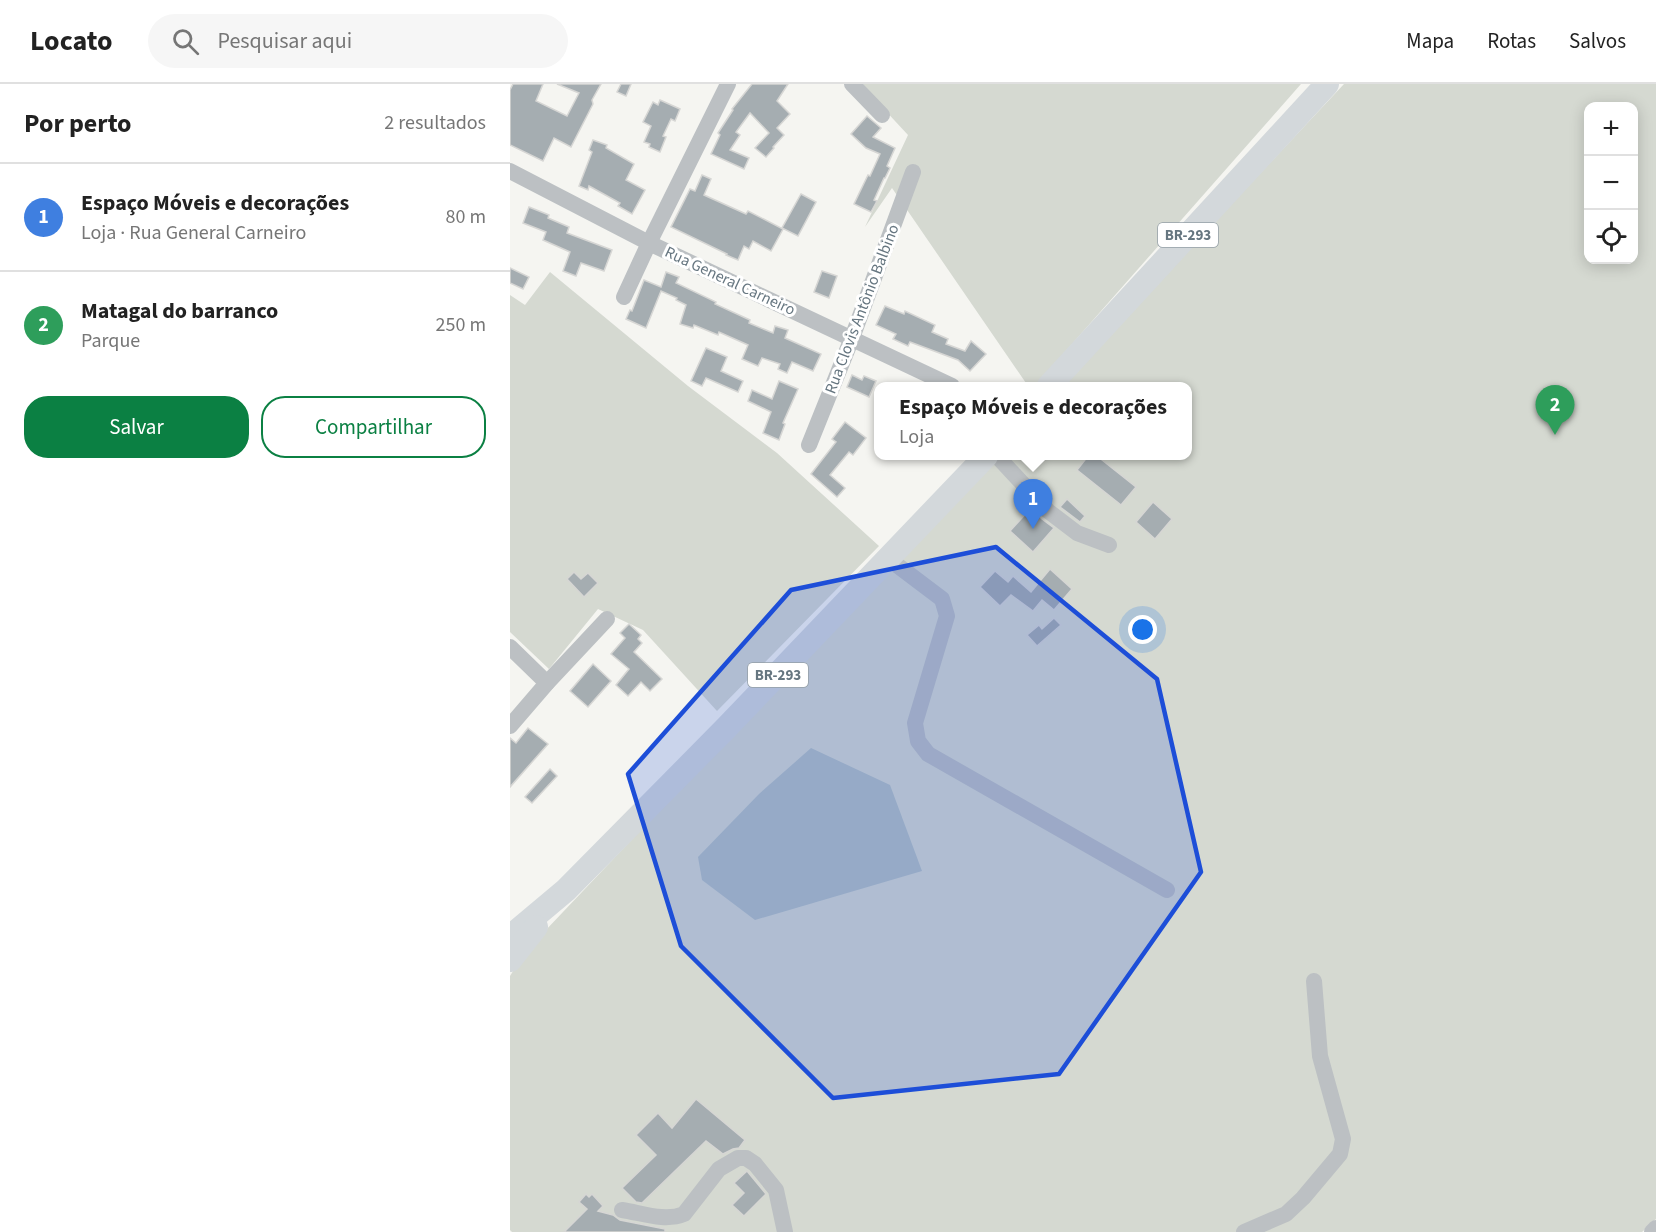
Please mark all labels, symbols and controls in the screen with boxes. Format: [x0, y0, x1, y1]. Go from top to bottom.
search box [148, 14, 568, 68]
text: Locato [30, 21, 112, 61]
icon: search [169, 25, 202, 58]
text: Pesquisar aqui [217, 25, 352, 57]
text: Mapa [1406, 26, 1454, 56]
text: Rotas [1487, 26, 1536, 56]
text: Salvos [1569, 26, 1626, 56]
map controls [1584, 102, 1638, 264]
button: + [1584, 102, 1638, 156]
text: Por perto [24, 105, 132, 142]
text: 2 resultados [384, 109, 486, 137]
button: − [1584, 156, 1638, 210]
text: Espaço Móveis e decorações [81, 187, 349, 219]
text: 1 [38, 203, 49, 231]
text: 80 m [446, 203, 486, 231]
button: locate [1584, 210, 1638, 264]
text: Loja · Rua General Carneiro [81, 219, 306, 247]
street label: Rua Clovis Antônio Balbino [820, 221, 904, 397]
road number: BR-293 [1158, 223, 1218, 247]
street label: Rua General Carneiro [661, 241, 799, 321]
text: Matagal do barranco [81, 295, 278, 327]
text: 2 [38, 311, 49, 339]
text: 250 m [436, 311, 486, 339]
text: Parque [81, 327, 140, 355]
popup [874, 382, 1192, 460]
pin: 2 [1536, 386, 1574, 435]
text: Espaço Móveis e decorações [899, 391, 1167, 423]
button: Salvar [24, 396, 249, 458]
button: Compartilhar [261, 396, 486, 458]
text: Loja [899, 423, 934, 451]
pin: 1 [1014, 480, 1052, 529]
your location [1128, 615, 1157, 644]
road number: BR-293 [748, 663, 808, 687]

